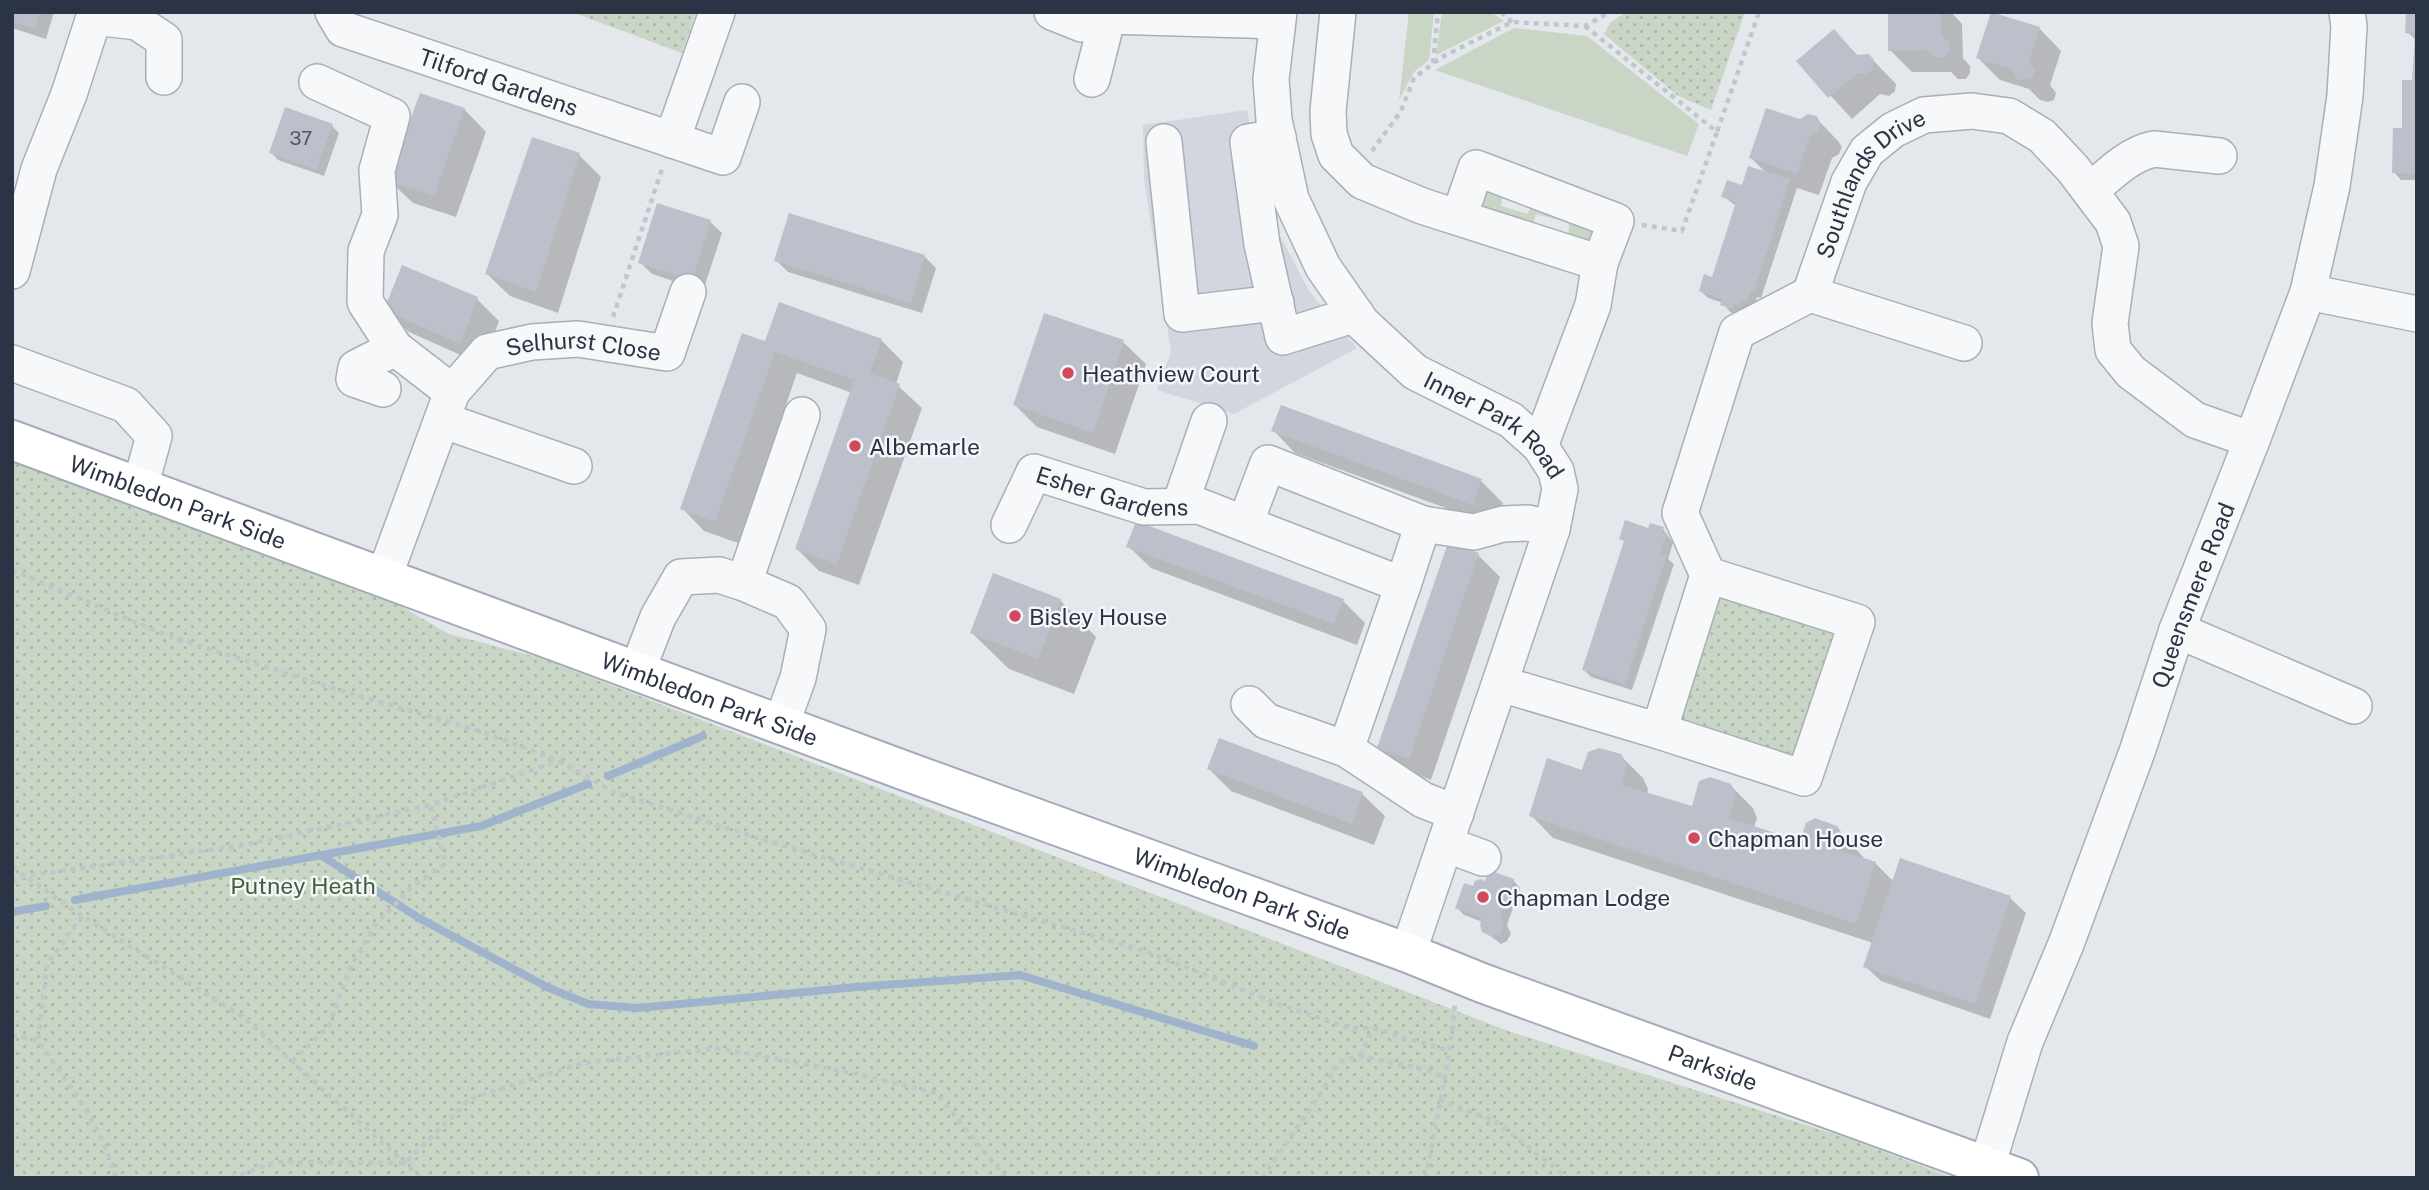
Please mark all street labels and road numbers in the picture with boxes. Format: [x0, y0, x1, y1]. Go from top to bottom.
street label: Tilford Gardens [416, 42, 582, 121]
street label: Southlands Drive [1810, 103, 1929, 262]
street label: Selhurst Close [503, 325, 663, 365]
street label: Inner Park Road [1420, 365, 1571, 483]
street label: Wimbledon Park Side [66, 449, 290, 554]
street label: Esher Gardens [1033, 460, 1188, 522]
street label: Queensmere Road [2145, 498, 2240, 691]
street label: Wimbledon Park Side [598, 646, 822, 751]
street label: Wimbledon Park Side [1130, 841, 1355, 945]
street label: Parkside [1665, 1038, 1761, 1095]

